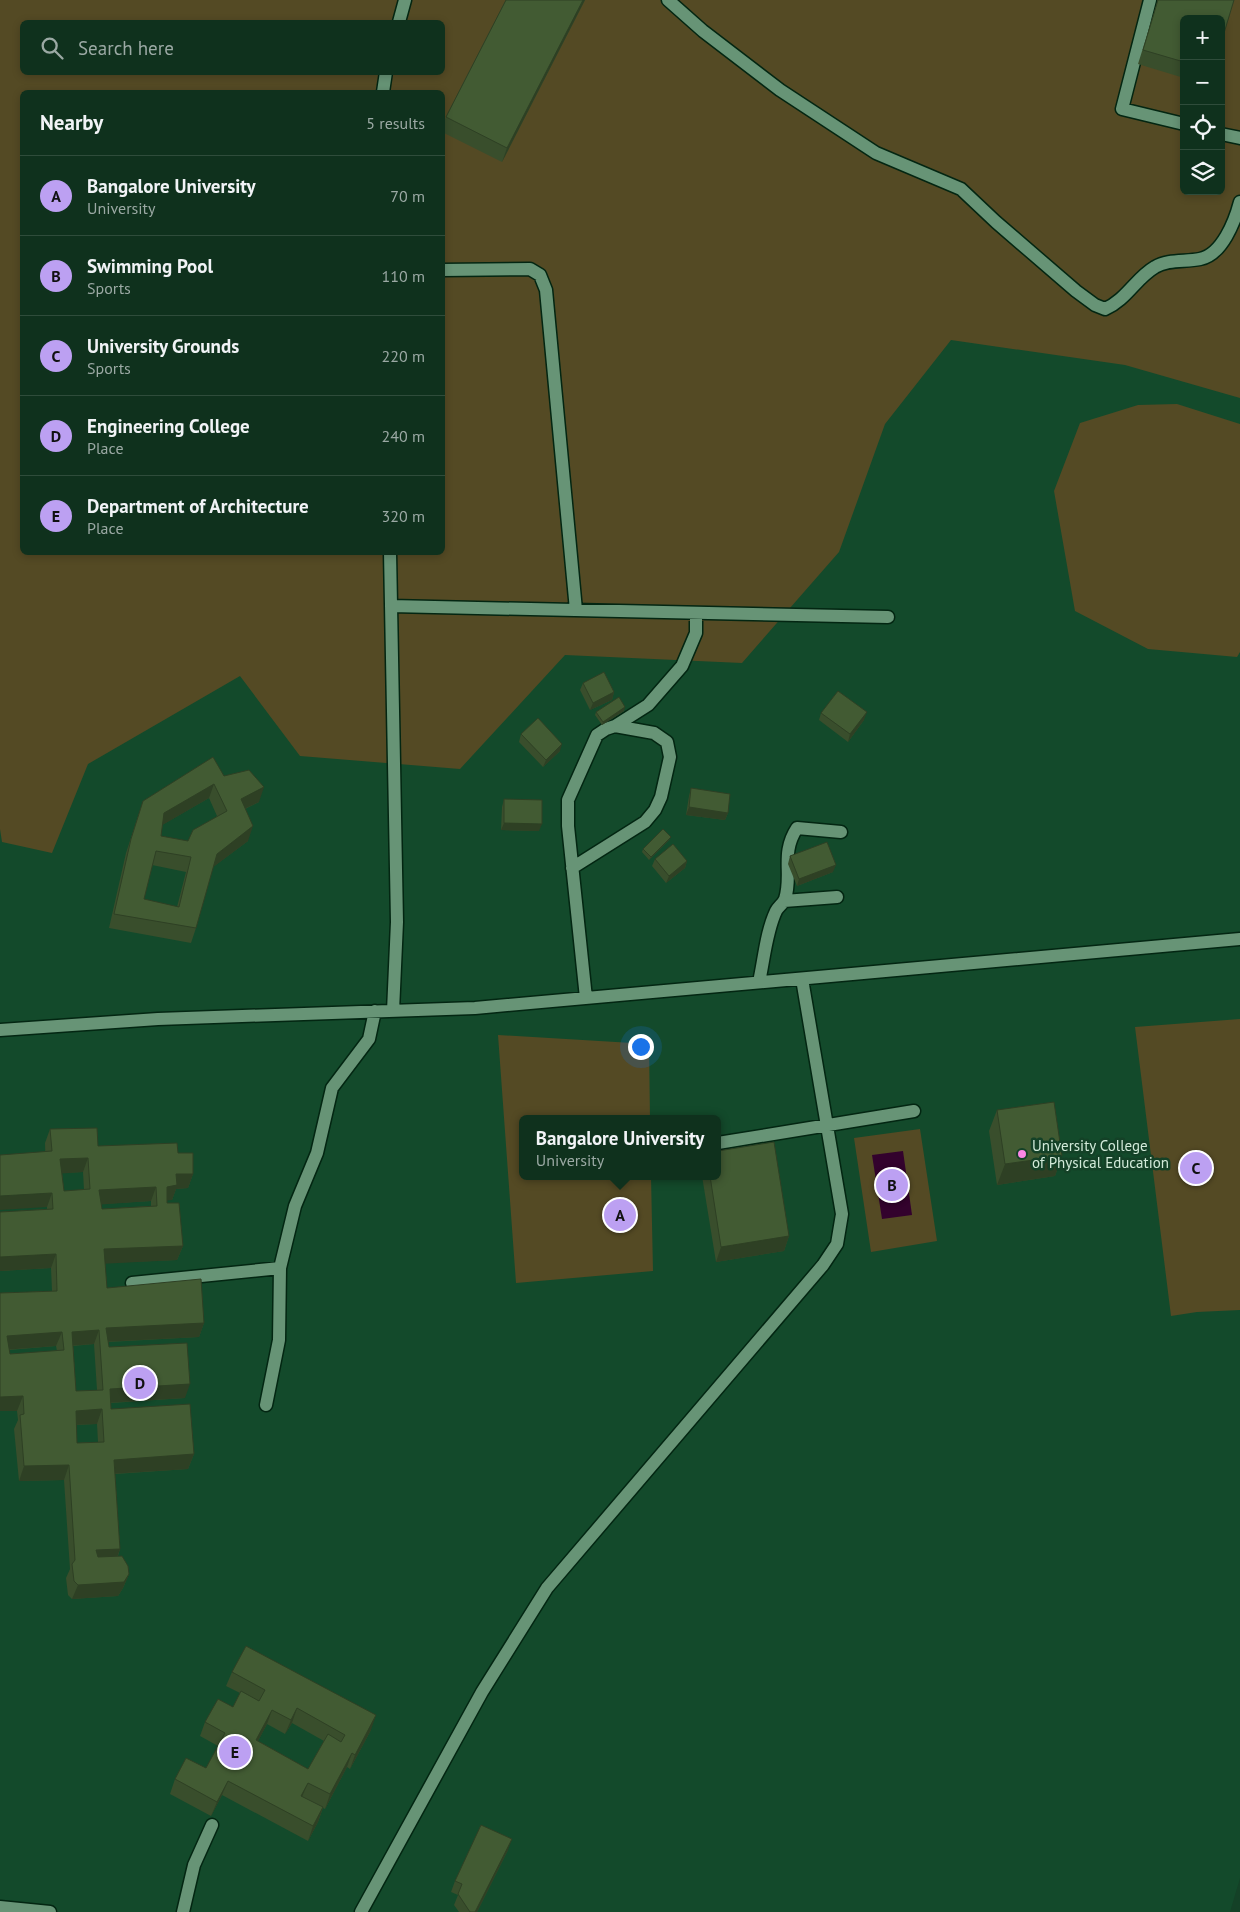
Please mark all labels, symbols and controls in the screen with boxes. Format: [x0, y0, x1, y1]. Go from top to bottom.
map controls [1180, 15, 1225, 195]
button: + [1180, 15, 1225, 60]
search box [20, 20, 445, 75]
icon: search [38, 34, 66, 62]
text: Search here [78, 36, 174, 60]
button: − [1180, 60, 1225, 105]
button: locate [1180, 105, 1225, 150]
text: Nearby [40, 109, 103, 136]
text: 5 results [366, 113, 425, 133]
button: layers [1180, 150, 1225, 195]
text: Bangalore University [87, 174, 256, 198]
text: A [51, 186, 61, 206]
text: 70 m [390, 186, 425, 206]
text: University [87, 198, 155, 218]
text: Swimming Pool [87, 254, 213, 278]
text: B [51, 266, 61, 286]
text: 110 m [382, 266, 425, 286]
text: Sports [87, 278, 131, 298]
text: University Grounds [87, 334, 239, 358]
text: C [52, 346, 60, 366]
text: 220 m [382, 346, 425, 366]
text: Sports [87, 358, 131, 378]
text: Engineering College [87, 414, 250, 438]
text: D [51, 426, 61, 446]
text: 240 m [382, 426, 425, 446]
text: Place [87, 438, 124, 458]
text: Department of Architecture [87, 494, 309, 518]
text: E [52, 506, 60, 526]
text: 320 m [382, 506, 425, 526]
text: Place [87, 518, 124, 538]
your location [628, 1034, 654, 1060]
popup [519, 1115, 721, 1180]
text: Bangalore University [536, 1126, 704, 1150]
place label: University College of Physical Education [1032, 1136, 1169, 1172]
marker: University College of Physical Education [1016, 1148, 1028, 1160]
pin: C [1180, 1149, 1212, 1187]
text: University [536, 1150, 604, 1170]
pin: B [876, 1166, 908, 1204]
pin: A [604, 1196, 636, 1234]
pin: D [124, 1364, 156, 1402]
pin: E [219, 1733, 251, 1771]

